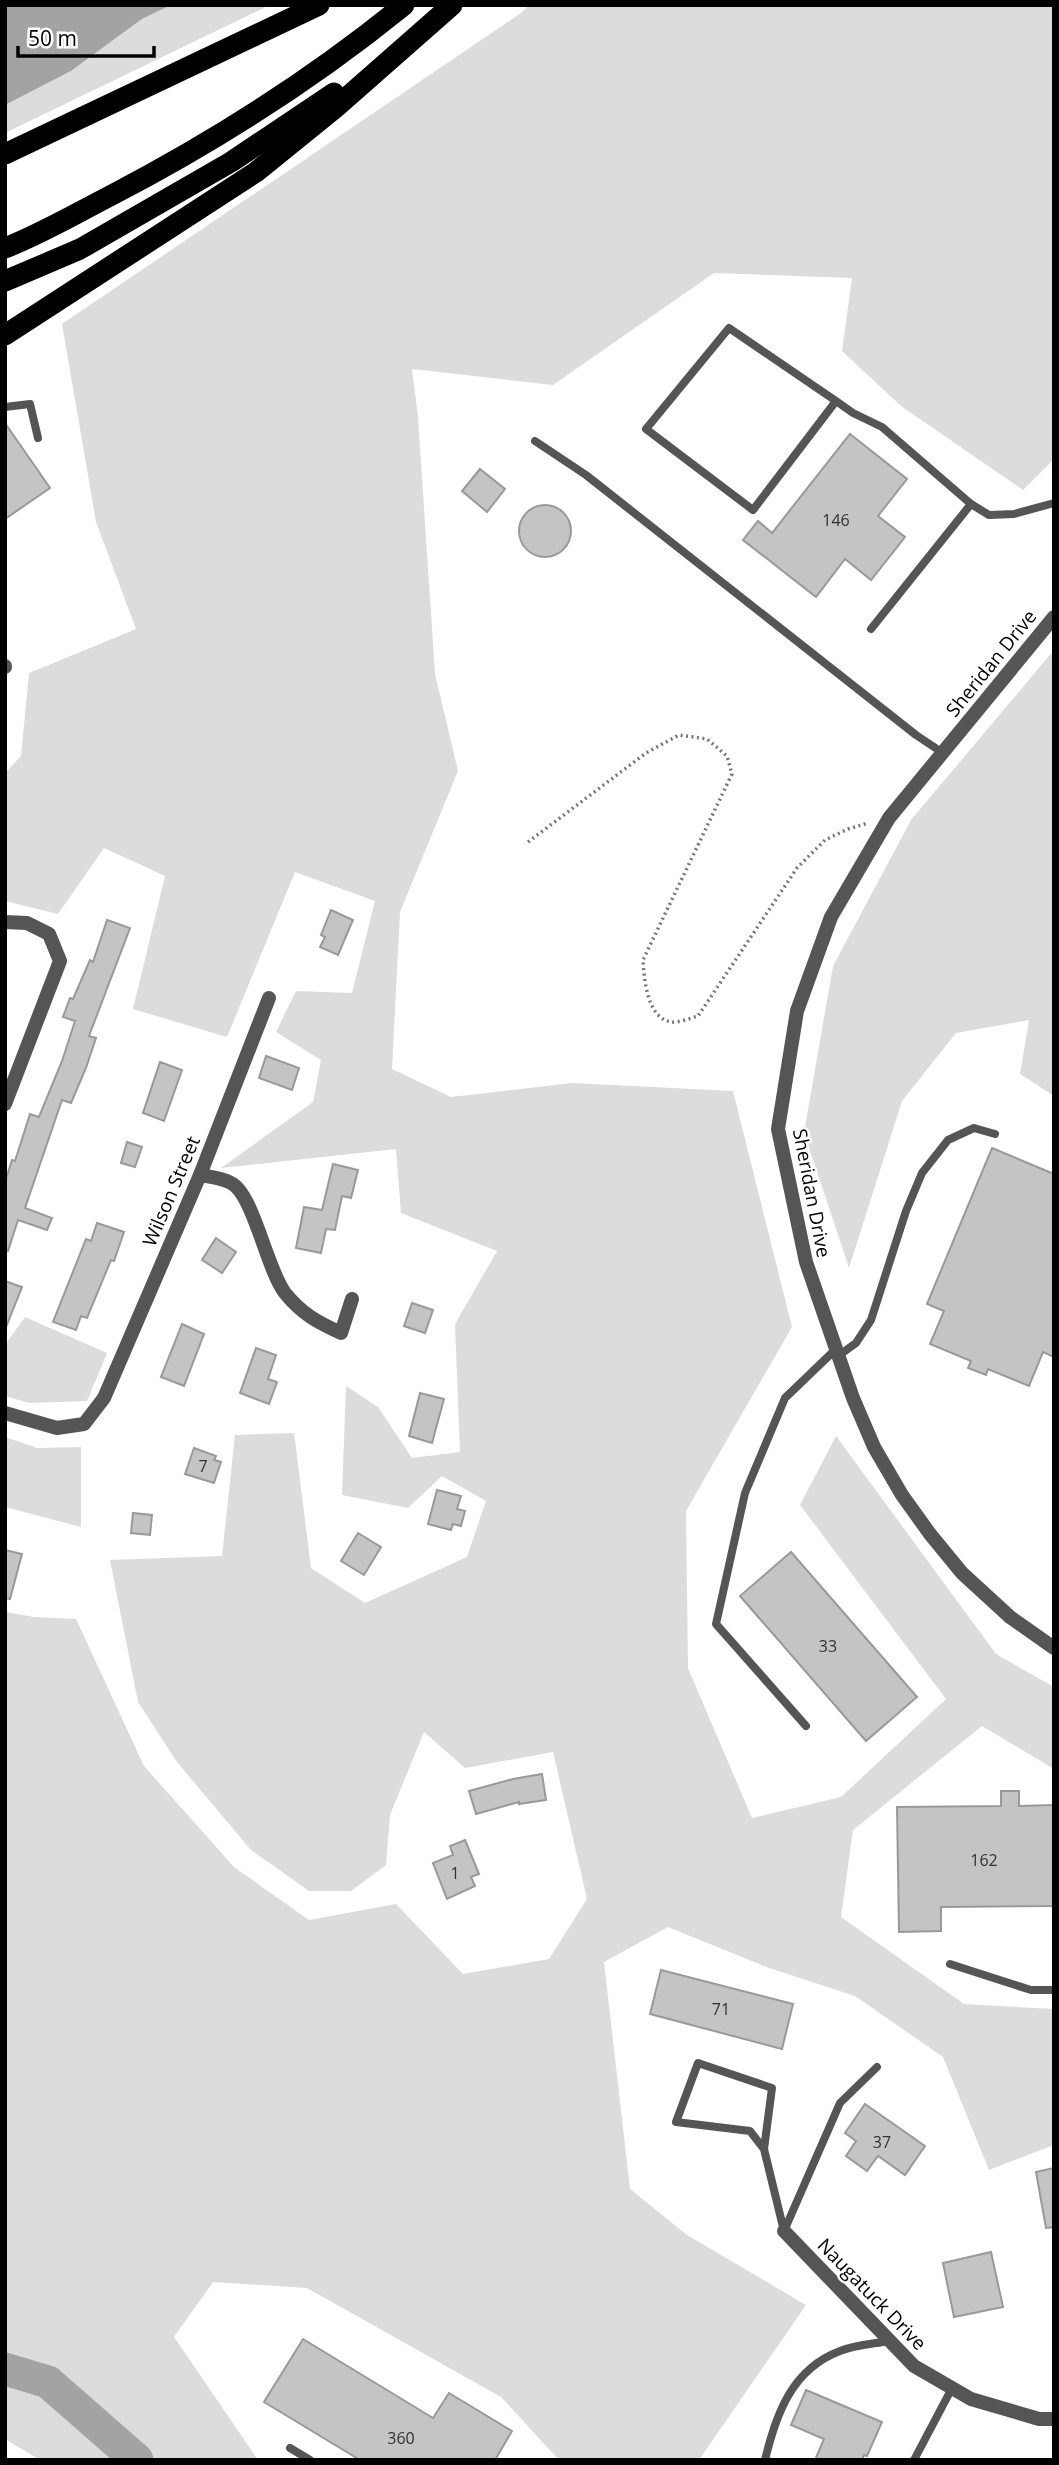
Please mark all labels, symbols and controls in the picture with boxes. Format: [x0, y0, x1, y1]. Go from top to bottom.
scale bar [18, 14, 154, 58]
text: 50 m [28, 24, 77, 52]
house number: 146 [822, 509, 850, 531]
street label: Sheridan Drive [940, 604, 1042, 722]
street label: Sheridan Drive [787, 1126, 837, 1260]
street label: Wilson Street [136, 1132, 206, 1250]
house number: 7 [198, 1455, 208, 1477]
house number: 33 [819, 1635, 837, 1657]
house number: 162 [970, 1849, 998, 1871]
house number: 1 [450, 1862, 460, 1884]
house number: 71 [712, 1998, 730, 2020]
house number: 37 [873, 2131, 891, 2153]
street label: Naugatuck Drive [812, 2232, 932, 2356]
house number: 360 [387, 2427, 415, 2449]

